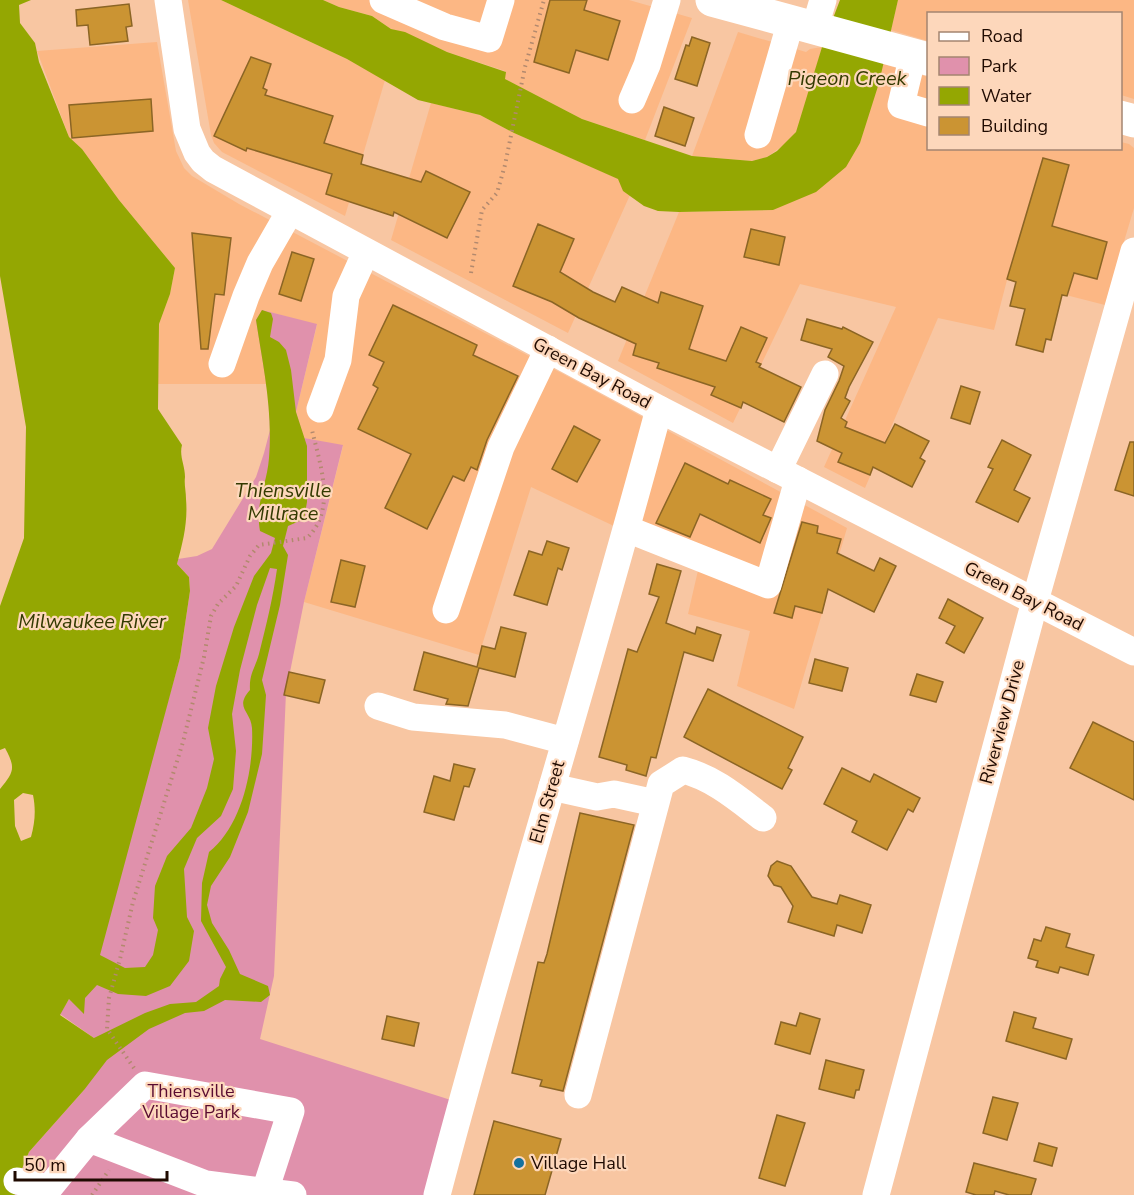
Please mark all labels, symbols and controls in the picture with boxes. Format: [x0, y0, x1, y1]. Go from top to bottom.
legend [927, 12, 1122, 150]
text: Road [981, 24, 1023, 48]
text: Park [981, 54, 1018, 78]
water label: Pigeon Creek [787, 65, 908, 92]
text: Water [981, 84, 1032, 108]
text: Building [981, 114, 1048, 138]
street label: Green Bay Road [529, 332, 655, 414]
water label: Thiensville Millrace [235, 477, 332, 527]
street label: Green Bay Road [960, 556, 1088, 636]
water label: Milwaukee River [18, 608, 167, 635]
street label: Riverview Drive [974, 657, 1030, 787]
street label: Elm Street [524, 757, 570, 846]
park label: Thiensville Village Park [141, 1079, 241, 1124]
scale bar [15, 1144, 166, 1182]
place label: Village Hall [530, 1151, 627, 1175]
text: 50 m [24, 1153, 66, 1177]
marker: Village Hall [512, 1156, 526, 1170]

